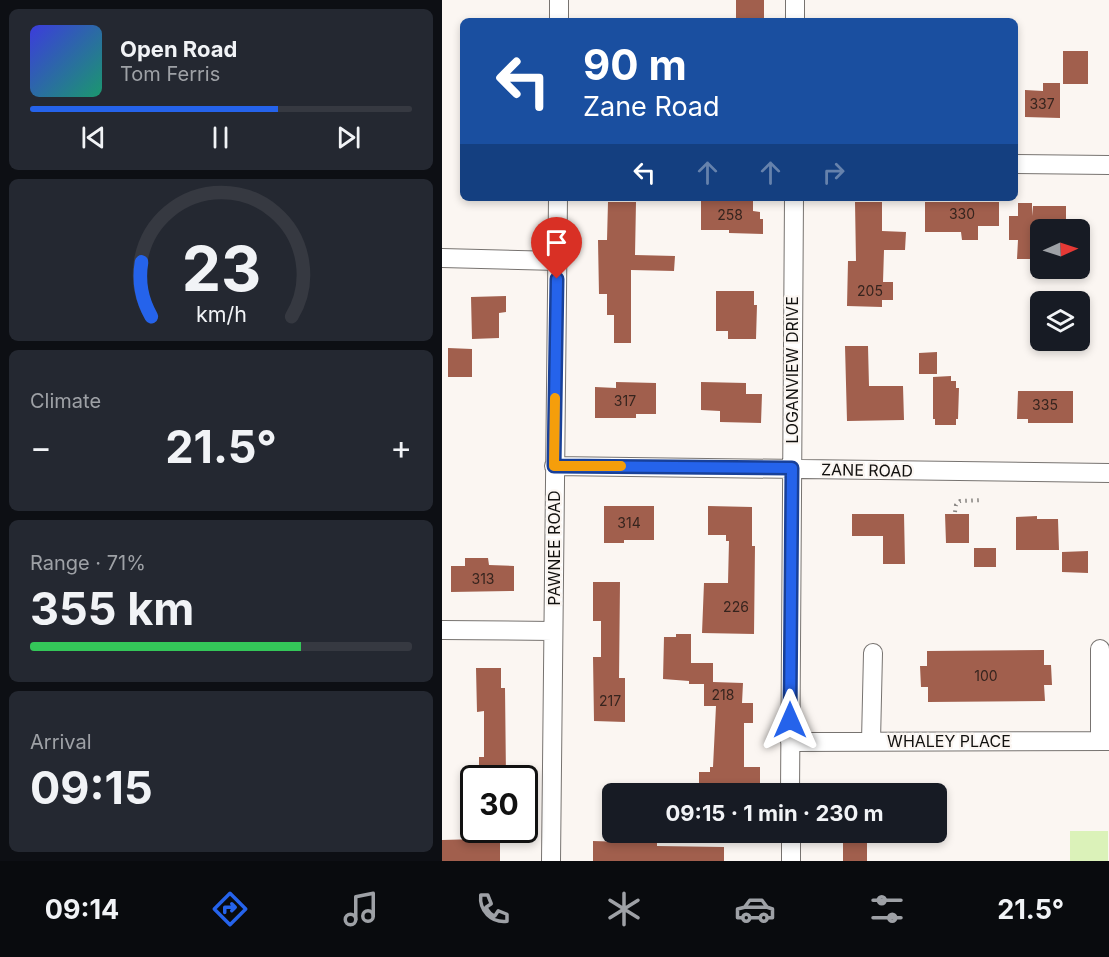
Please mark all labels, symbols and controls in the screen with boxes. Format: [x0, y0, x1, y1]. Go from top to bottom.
text: Open Road [120, 36, 237, 62]
text: 90 m [583, 39, 687, 90]
icon: left [484, 42, 562, 120]
text: Tom Ferris [120, 62, 220, 86]
text: Zane Road [583, 90, 720, 123]
house number: 337 [1029, 95, 1055, 112]
icon: previous [77, 121, 110, 154]
icon: pause [204, 121, 237, 154]
icon: next [332, 121, 365, 154]
icon: left [628, 156, 661, 189]
icon: ahead [691, 156, 724, 189]
icon: ahead [754, 156, 787, 189]
icon: right [817, 156, 850, 189]
house number: 330 [949, 205, 975, 222]
house number: 258 [717, 206, 743, 223]
pin [531, 217, 582, 279]
north arrow [1030, 219, 1090, 279]
map controls [1030, 219, 1090, 351]
icon: arrive [540, 226, 573, 259]
text: 23 [181, 231, 261, 306]
house number: 205 [857, 282, 883, 299]
button: layers [1030, 291, 1090, 351]
street label: LOGANVIEW DRIVE [782, 296, 802, 444]
text: km/h [196, 302, 246, 328]
text: Climate [30, 389, 101, 413]
house number: 317 [614, 392, 636, 409]
house number: 335 [1032, 396, 1058, 413]
text: 21.5° [165, 419, 277, 474]
text: − [30, 427, 52, 467]
text: + [390, 427, 412, 467]
street label: ZANE ROAD [821, 459, 913, 481]
street label: PAWNEE ROAD [544, 490, 564, 606]
house number: 314 [617, 514, 641, 531]
text: Range · 71% [30, 551, 146, 575]
house number: 313 [472, 570, 495, 587]
text: 355 km [30, 581, 194, 636]
house number: 226 [723, 598, 749, 615]
house number: 100 [974, 667, 998, 684]
house number: 218 [712, 686, 734, 703]
position arrow [758, 688, 822, 752]
house number: 217 [599, 692, 621, 709]
text: Arrival [30, 730, 92, 754]
street label: WHALEY PLACE [887, 731, 1011, 751]
text: 09:15 [30, 760, 153, 815]
speed limit sign: 30 [460, 765, 538, 843]
text: 09:15 · 1 min · 230 m [665, 800, 884, 826]
icon: directions [209, 888, 251, 930]
icon: music [340, 888, 382, 930]
icon: phone [472, 888, 514, 930]
icon: climate [603, 888, 645, 930]
icon: car [734, 888, 776, 930]
icon: filters [866, 888, 908, 930]
text: 09:14 [45, 893, 119, 926]
text: 21.5° [997, 893, 1064, 926]

